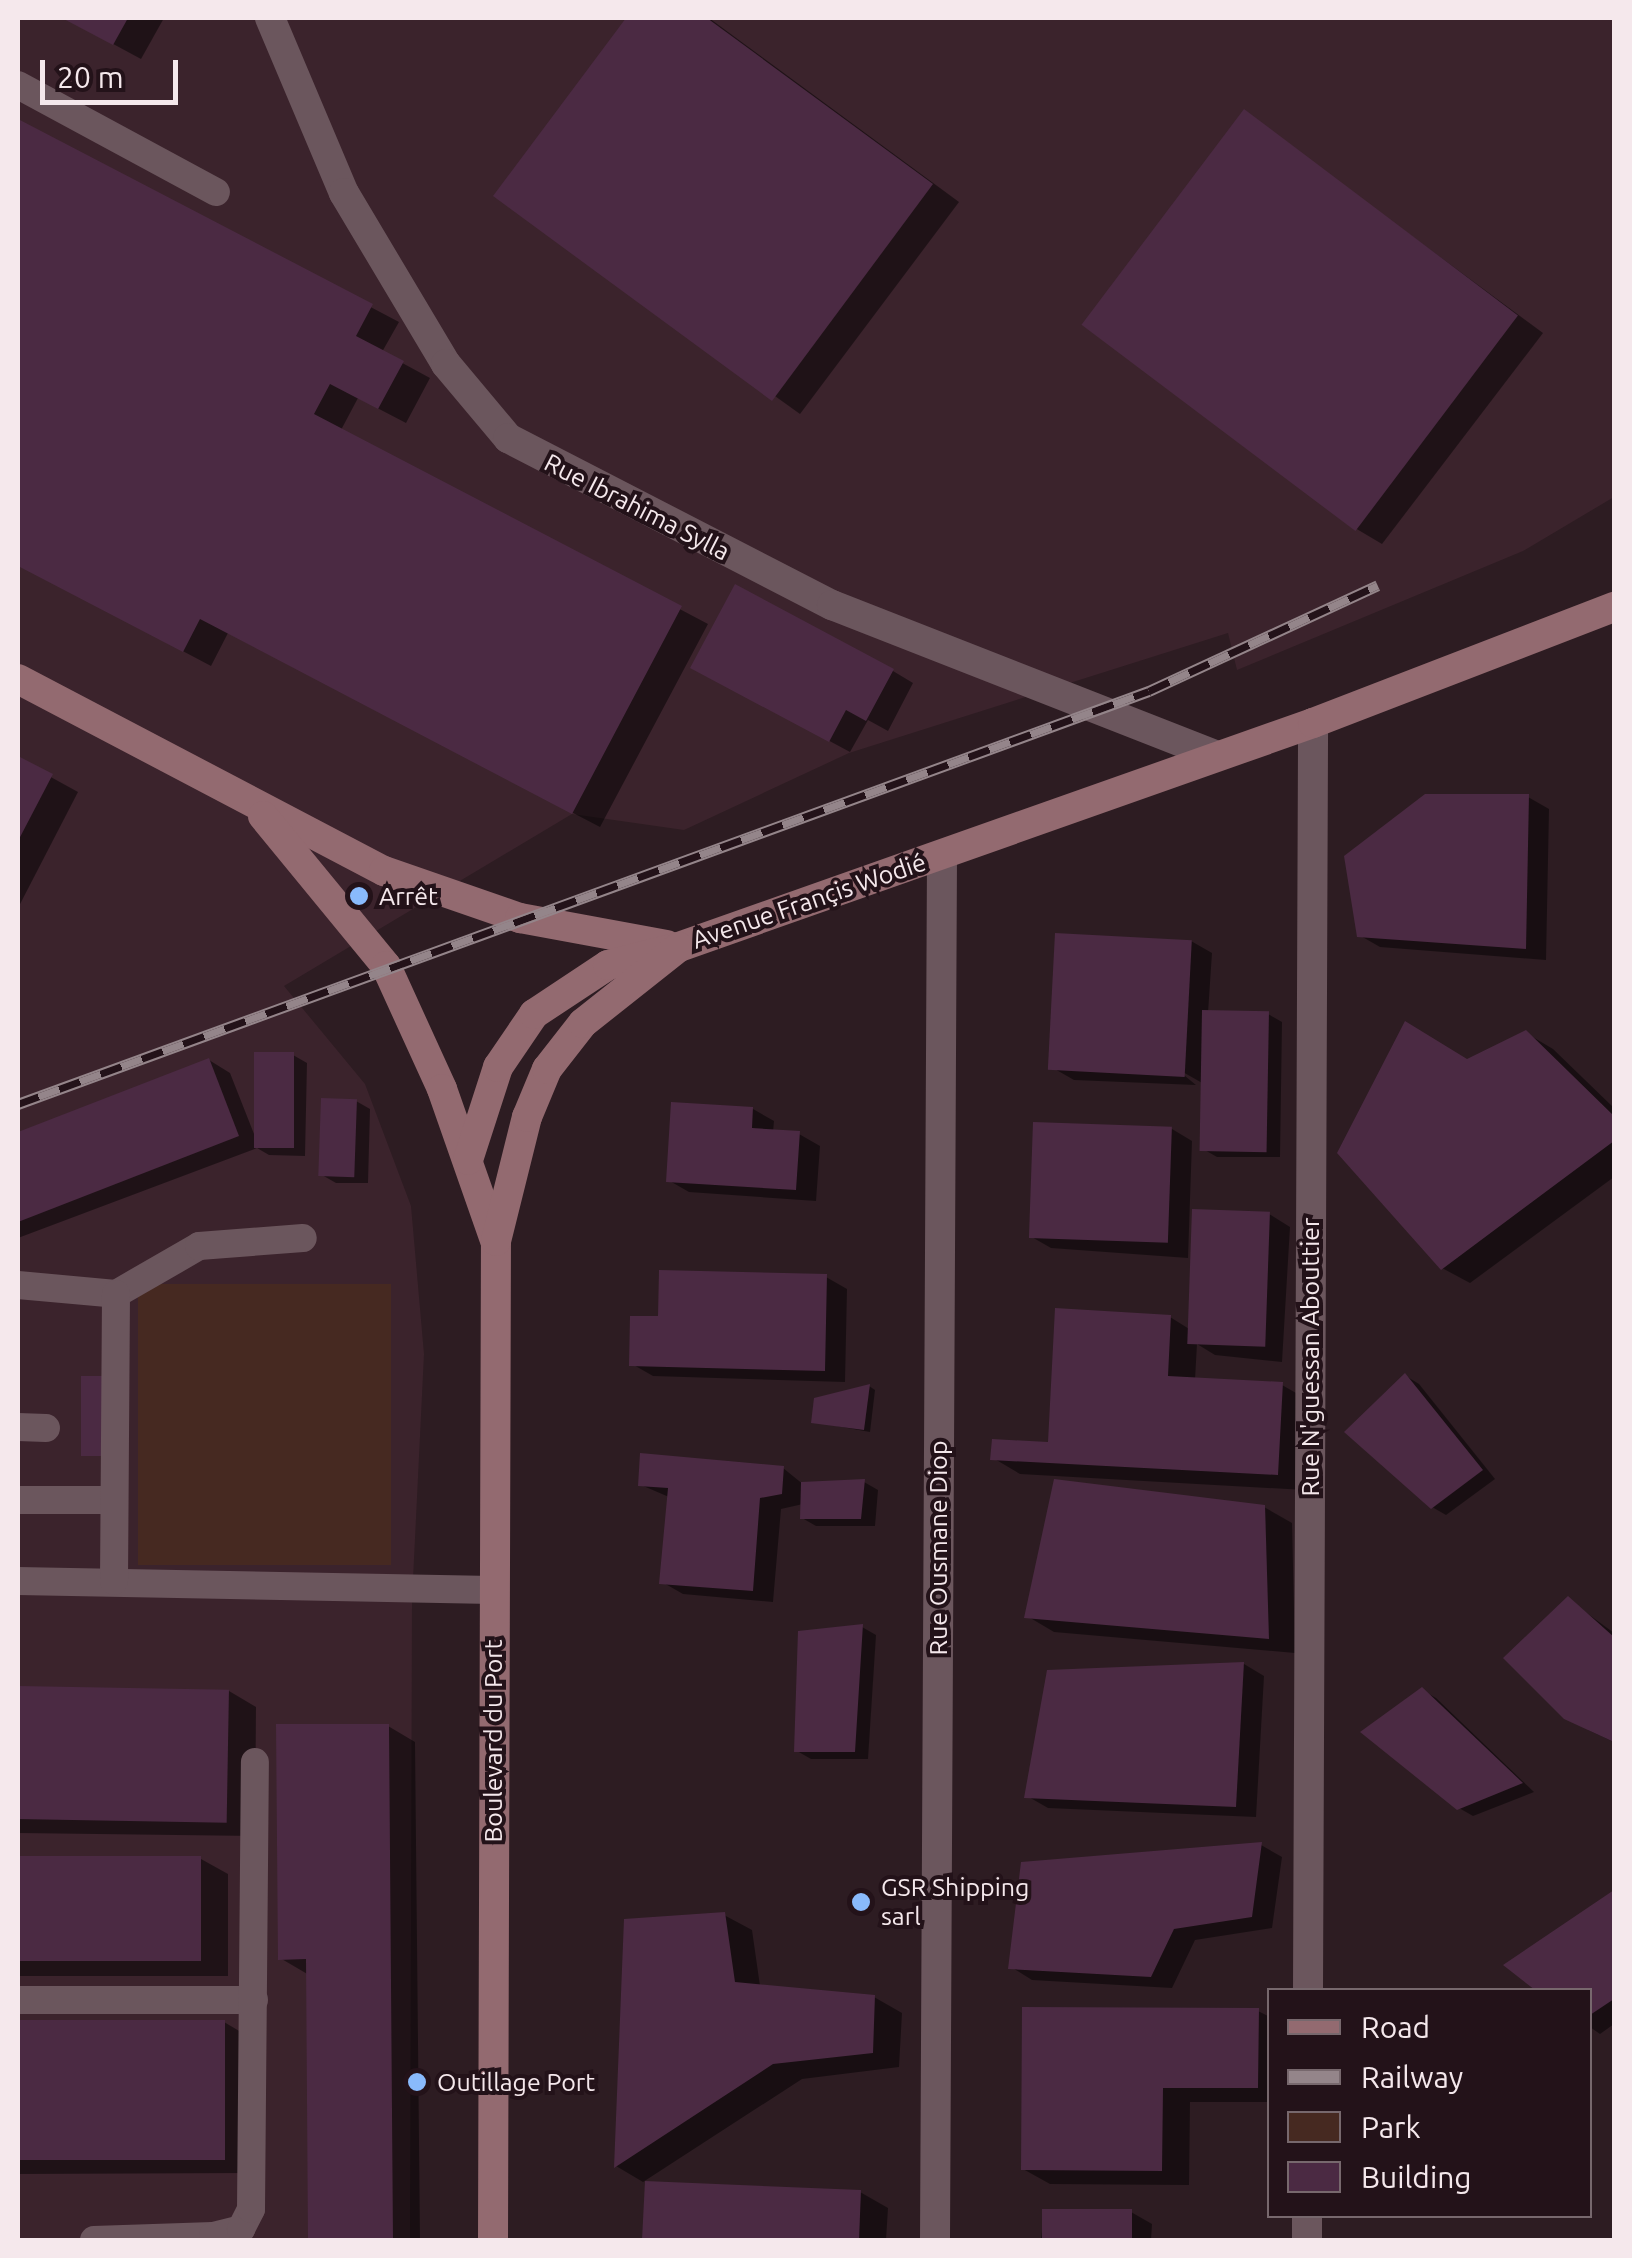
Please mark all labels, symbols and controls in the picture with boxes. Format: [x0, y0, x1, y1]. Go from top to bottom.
scale bar [45, 40, 182, 102]
text: 20 m [57, 60, 124, 94]
street label: Rue Ibrahima Sylla [539, 447, 735, 567]
street label: Avenue Françis Wodié [688, 847, 930, 955]
place label: Arrêt [379, 881, 438, 911]
marker: Arrêt [348, 885, 370, 907]
street label: Rue N'guessan Abouttier [1295, 1217, 1325, 1497]
street label: Rue Ousmane Diop [923, 1440, 953, 1656]
street label: Boulevard du Port [478, 1639, 508, 1843]
place label: GSR Shipping sarl [881, 1873, 1029, 1932]
marker: GSR Shipping sarl [850, 1891, 872, 1913]
legend [1267, 1988, 1592, 2218]
text: Road [1361, 2010, 1430, 2044]
text: Railway [1361, 2060, 1463, 2094]
place label: Outillage Port [437, 2067, 595, 2097]
marker: Outillage Port [406, 2071, 428, 2093]
text: Park [1361, 2110, 1421, 2144]
text: Building [1361, 2160, 1472, 2194]

